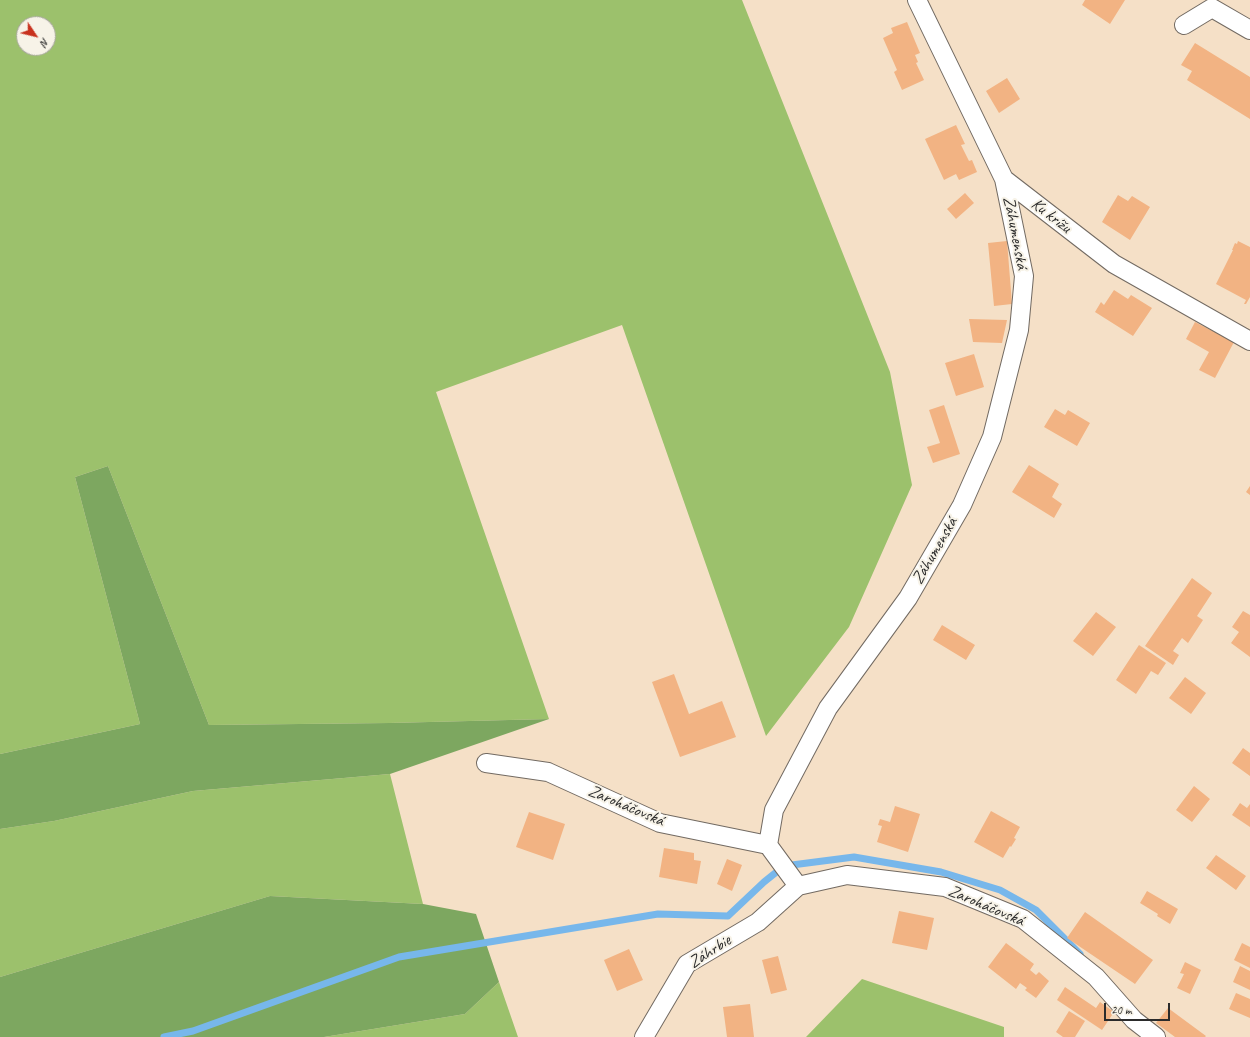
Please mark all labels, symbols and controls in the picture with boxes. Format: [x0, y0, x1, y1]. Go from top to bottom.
north arrow [16, 16, 56, 56]
text: N [37, 36, 53, 49]
street label: Ku krížu [1027, 194, 1075, 238]
street label: Záhumenská [998, 195, 1032, 271]
street label: Záhumenská [908, 514, 962, 588]
street label: Zaroháčovská [585, 781, 667, 831]
street label: Zaroháčovská [945, 881, 1027, 931]
street label: Záhrbie [685, 931, 735, 973]
scale bar [1106, 995, 1172, 1021]
text: 20 m [1111, 1002, 1131, 1018]

